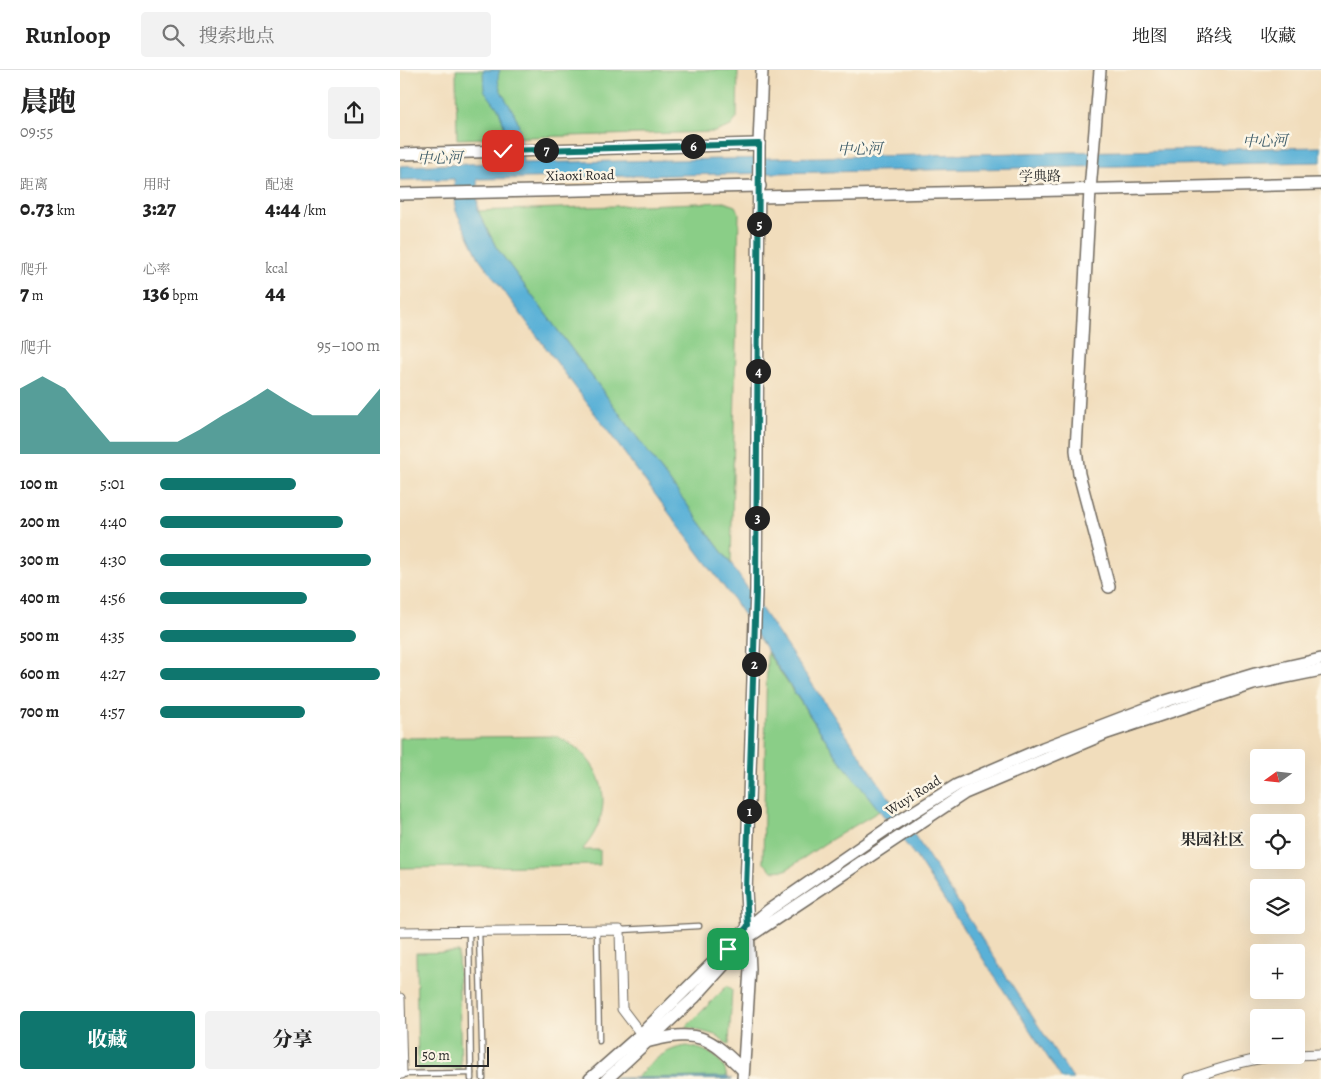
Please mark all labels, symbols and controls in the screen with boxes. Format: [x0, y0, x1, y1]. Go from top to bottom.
search box [141, 12, 491, 57]
text: Runloop [25, 19, 111, 51]
icon: search [159, 21, 187, 49]
text: 搜索地点 [199, 23, 275, 49]
text: 地图 [1132, 24, 1168, 48]
text: 路线 [1196, 24, 1232, 48]
text: 收藏 [1260, 24, 1296, 48]
text: 晨跑 [20, 83, 76, 121]
button: share [328, 87, 380, 139]
text: 09:55 [20, 121, 53, 143]
pin [482, 130, 524, 172]
water label: 中心河 [1242, 131, 1291, 151]
pin: 6 [680, 134, 706, 158]
icon: check [489, 137, 517, 165]
text: 6 [690, 137, 697, 156]
pin: 7 [534, 138, 558, 162]
water label: 中心河 [837, 139, 886, 159]
text: 7 [544, 141, 549, 160]
water label: 中心河 [417, 148, 466, 168]
street label: Xiaoxi Road [545, 165, 615, 186]
street label: 学典路 [1019, 167, 1061, 186]
text: 距离 [20, 175, 48, 194]
text: 用时 [143, 175, 171, 194]
text: 配速 [265, 175, 293, 194]
text: 0.73 [20, 194, 54, 222]
text: 3:27 [143, 194, 176, 222]
text: 4:44 [265, 194, 301, 222]
text: km [54, 201, 75, 220]
text: /km [301, 201, 327, 220]
pin: 5 [746, 212, 772, 236]
text: 5 [757, 215, 762, 234]
text: kcal [265, 259, 288, 278]
text: 爬升 [20, 260, 48, 279]
text: 心率 [143, 260, 171, 279]
text: 44 [265, 278, 285, 306]
text: 7 [20, 279, 29, 307]
text: 136 [143, 279, 169, 307]
text: m [29, 286, 43, 305]
text: bpm [169, 286, 198, 305]
text: 95–100 m [317, 335, 380, 357]
text: 爬升 [20, 337, 52, 359]
pin: 4 [746, 358, 770, 384]
text: 4 [755, 362, 762, 381]
text: 100 m [20, 473, 58, 495]
text: 5:01 [100, 473, 125, 495]
pin: 3 [744, 506, 770, 530]
text: 3 [754, 509, 761, 528]
text: 200 m [20, 511, 60, 533]
text: 4:40 [100, 511, 127, 533]
text: 300 m [20, 549, 59, 571]
text: 4:30 [100, 549, 126, 571]
text: 400 m [20, 587, 60, 609]
text: 4:56 [100, 587, 125, 609]
text: 500 m [20, 625, 59, 647]
text: 4:35 [100, 625, 125, 647]
pin: 2 [742, 652, 766, 676]
text: 2 [751, 655, 758, 674]
text: 600 m [20, 663, 60, 685]
text: 4:27 [100, 663, 125, 685]
text: 700 m [20, 701, 59, 723]
text: 4:57 [100, 701, 125, 723]
north arrow [1250, 749, 1305, 804]
map controls [1250, 749, 1305, 1064]
street label: Wuyi Road [881, 771, 945, 820]
pin: 1 [736, 798, 762, 824]
text: 1 [747, 802, 752, 821]
button: locate [1250, 814, 1305, 869]
district label: 果园社区 [1180, 829, 1244, 851]
button: layers [1250, 879, 1305, 934]
pin [707, 928, 749, 970]
icon: arrive [714, 935, 742, 963]
button: + [1250, 944, 1305, 999]
button: − [1250, 1009, 1305, 1064]
button: 收藏 [20, 1011, 195, 1069]
button: 分享 [205, 1011, 380, 1069]
scale bar [415, 1044, 489, 1067]
text: 50 m [422, 1046, 450, 1065]

